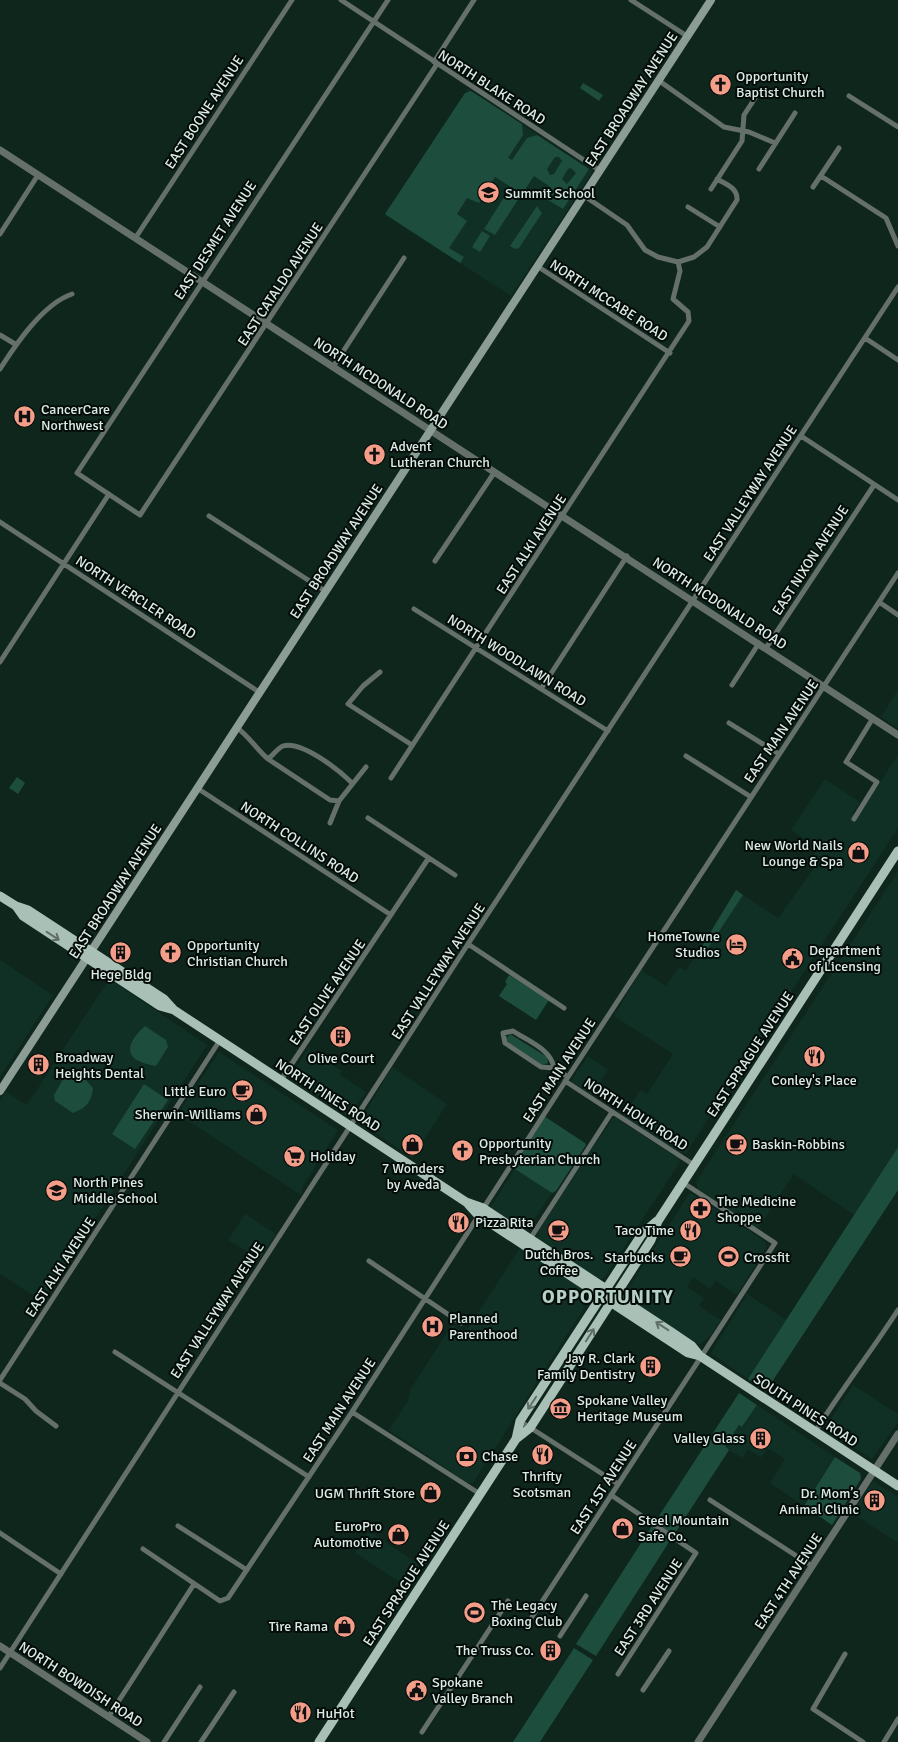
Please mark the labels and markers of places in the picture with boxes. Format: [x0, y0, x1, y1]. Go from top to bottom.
place label: Opportunity Baptist Church [736, 68, 825, 101]
church icon: Opportunity Baptist Church [708, 72, 732, 96]
school or university icon: Summit School [477, 181, 501, 205]
place label: Summit School [505, 185, 595, 202]
place label: CancerCare Northwest [41, 401, 110, 434]
hospital icon: CancerCare Northwest [13, 405, 37, 429]
place label: Advent Lutheran Church [390, 438, 490, 471]
church icon: Advent Lutheran Church [362, 442, 386, 466]
place label: New World Nails Lounge & Spa [744, 837, 843, 870]
shop icon: New World Nails Lounge & Spa [847, 841, 871, 865]
place label: HomeTowne Studios [647, 928, 720, 961]
hotel icon: HomeTowne Studios [724, 932, 748, 956]
place label: Opportunity Christian Church [187, 937, 288, 970]
building icon: Hege Bldg [109, 940, 133, 964]
church icon: Opportunity Christian Church [159, 941, 183, 965]
place label: Department of Licensing [809, 942, 881, 975]
public building icon: Department of Licensing [781, 946, 805, 970]
place label: Hege Bldg [90, 966, 152, 983]
building icon: Olive Court [329, 1024, 353, 1048]
restaurant icon: Conley's Place [802, 1045, 826, 1069]
place label: Broadway Heights Dental [55, 1049, 144, 1082]
place label: Olive Court [308, 1050, 375, 1067]
building icon: Broadway Heights Dental [27, 1053, 51, 1077]
place label: Conley's Place [771, 1072, 857, 1089]
cafe icon: Little Euro [230, 1079, 254, 1103]
place label: Little Euro [164, 1083, 226, 1100]
shop icon: Sherwin-Williams [245, 1102, 269, 1126]
place label: Sherwin-Williams [135, 1106, 241, 1123]
cafe icon: Baskin-Robbins [724, 1132, 748, 1156]
shop icon: 7 Wonders by Aveda [401, 1133, 425, 1157]
place label: Opportunity Presbyterian Church [479, 1135, 600, 1168]
place label: Baskin-Robbins [752, 1136, 845, 1153]
church icon: Opportunity Presbyterian Church [451, 1139, 475, 1163]
supermarket icon: Holiday [282, 1144, 306, 1168]
place label: Holiday [310, 1148, 356, 1165]
place label: 7 Wonders by Aveda [382, 1160, 444, 1193]
place label: North Pines Middle School [73, 1174, 158, 1207]
school or university icon: North Pines Middle School [45, 1178, 69, 1202]
place label: The Medicine Shoppe [717, 1193, 796, 1226]
pharmacy icon: The Medicine Shoppe [689, 1197, 713, 1221]
restaurant icon: Pizza Rita [447, 1210, 471, 1234]
place label: Pizza Rita [475, 1214, 534, 1231]
restaurant icon: Taco Time [678, 1218, 702, 1242]
cafe icon: Dutch Bros. Coffee [547, 1219, 571, 1243]
place label: Taco Time [615, 1222, 674, 1239]
cafe icon: Starbucks [668, 1245, 692, 1269]
sports icon: Crossfit [716, 1245, 740, 1269]
place label: Dutch Bros. Coffee [524, 1246, 594, 1279]
place label: Starbucks [604, 1249, 664, 1266]
place label: Crossfit [744, 1249, 790, 1266]
place label: Planned Parenthood [449, 1310, 518, 1343]
hospital icon: Planned Parenthood [421, 1314, 445, 1338]
place label: Jay R. Clark Family Dentistry [537, 1350, 635, 1383]
building icon: Jay R. Clark Family Dentistry [639, 1354, 663, 1378]
place label: Spokane Valley Heritage Museum [577, 1392, 683, 1425]
museum icon: Spokane Valley Heritage Museum [549, 1396, 573, 1420]
building icon: Valley Glass [749, 1426, 773, 1450]
place label: Valley Glass [674, 1430, 745, 1447]
restaurant icon: Thrifty Scotsman [530, 1442, 554, 1466]
bank icon: Chase [454, 1444, 478, 1468]
place label: Chase [482, 1448, 518, 1465]
place label: Thrifty Scotsman [513, 1468, 571, 1501]
shop icon: UGM Thrift Store [419, 1481, 443, 1505]
place label: UGM Thrift Store [315, 1485, 415, 1502]
place label: Dr. Mom’s Animal Clinic [779, 1485, 859, 1518]
building icon: Dr. Mom’s Animal Clinic [863, 1489, 887, 1513]
place label: Steel Mountain Safe Co. [638, 1512, 729, 1545]
shop icon: Steel Mountain Safe Co. [610, 1516, 634, 1540]
place label: EuroPro Automotive [314, 1518, 382, 1551]
shop icon: EuroPro Automotive [386, 1522, 410, 1546]
place label: The Legacy Boxing Club [491, 1597, 562, 1630]
sports icon: The Legacy Boxing Club [463, 1601, 487, 1625]
shop icon: Tire Rama [332, 1614, 356, 1638]
place label: Tire Rama [269, 1618, 328, 1635]
building icon: The Truss Co. [538, 1638, 562, 1662]
place label: The Truss Co. [456, 1642, 534, 1659]
place label: Spokane Valley Branch [432, 1674, 513, 1707]
public building icon: Spokane Valley Branch [404, 1678, 428, 1702]
restaurant icon: HuHot [288, 1701, 312, 1725]
place label: HuHot [316, 1705, 355, 1722]

